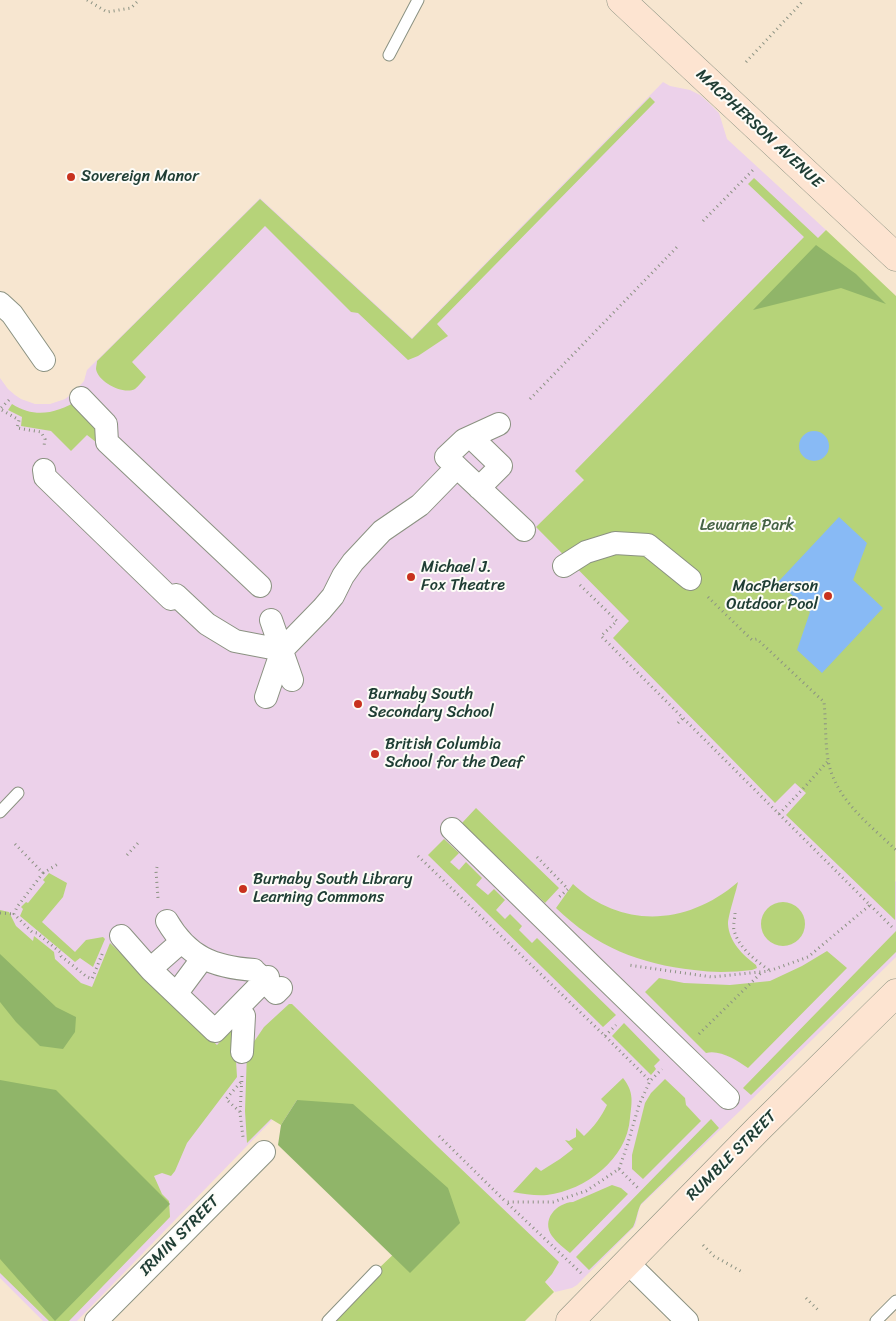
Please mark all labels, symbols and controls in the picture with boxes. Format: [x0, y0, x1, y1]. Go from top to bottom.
street label: MACPHERSON AVENUE [692, 65, 826, 193]
place label: Sovereign Manor [81, 167, 199, 187]
marker: Sovereign Manor [65, 171, 77, 183]
park label: Lewarne Park [700, 516, 794, 536]
place label: Michael J. Fox Theatre [421, 558, 505, 596]
marker: Michael J. Fox Theatre [405, 571, 417, 583]
place label: MacPherson Outdoor Pool [726, 577, 818, 615]
marker: MacPherson Outdoor Pool [822, 590, 834, 602]
place label: Burnaby South Secondary School [368, 685, 494, 723]
marker: Burnaby South Secondary School [352, 698, 364, 710]
place label: British Columbia School for the Deaf [385, 735, 523, 773]
marker: British Columbia School for the Deaf [369, 748, 381, 760]
place label: Burnaby South Library Learning Commons [253, 870, 412, 908]
marker: Burnaby South Library Learning Commons [237, 883, 249, 895]
street label: RUMBLE STREET [683, 1107, 781, 1205]
street label: IRMIN STREET [136, 1192, 224, 1280]

